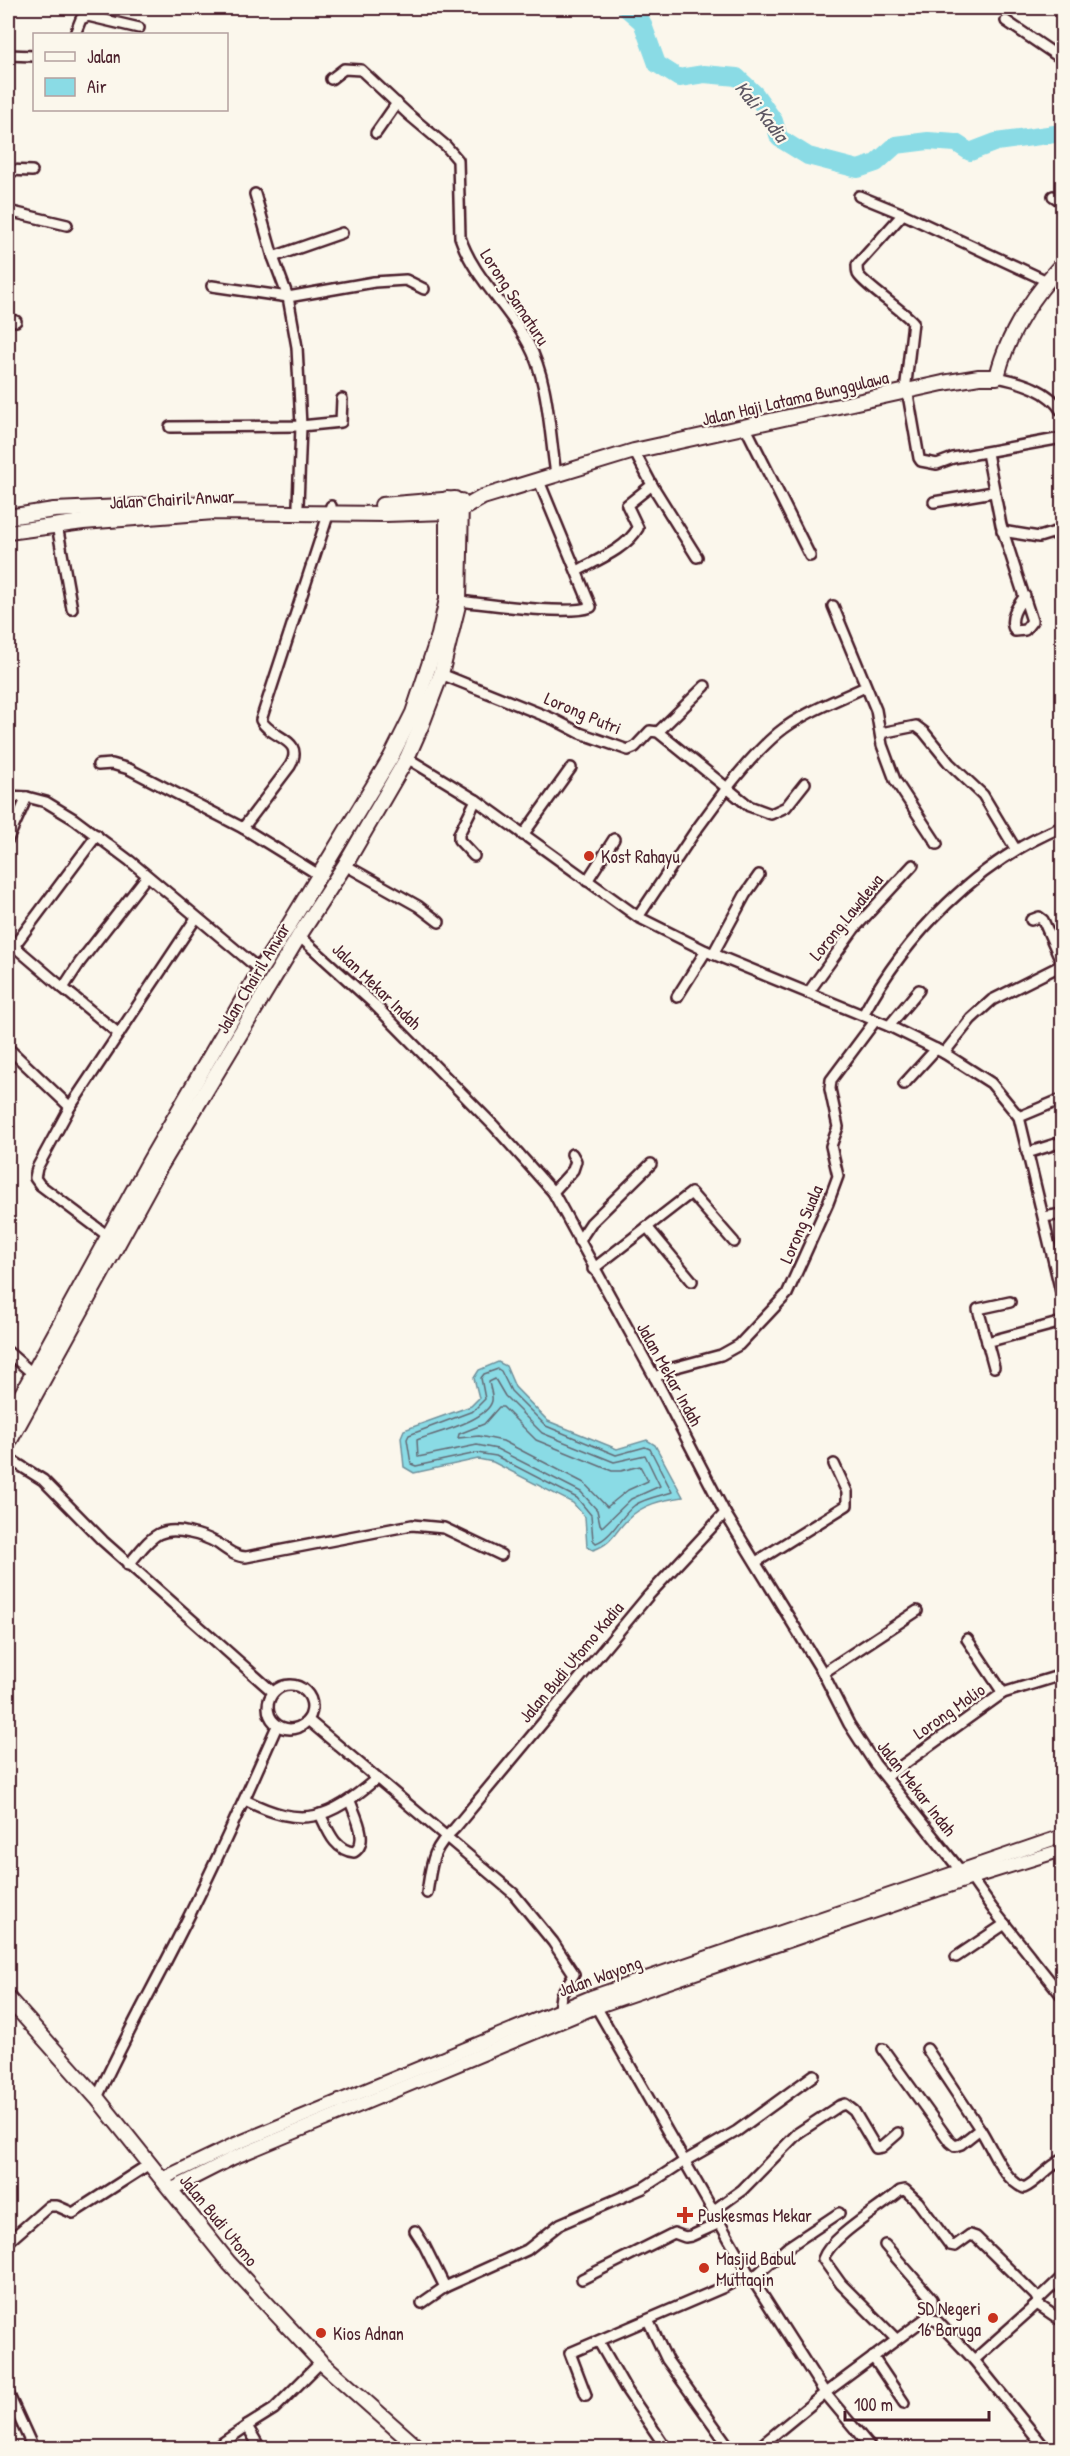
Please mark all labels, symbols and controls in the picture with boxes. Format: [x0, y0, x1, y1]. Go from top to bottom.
legend [33, 33, 228, 111]
text: Jalan [87, 44, 121, 69]
text: Air [87, 74, 107, 99]
water label: Kali Kadia [729, 75, 796, 149]
street label: Lorong Samaturu [474, 244, 556, 350]
street label: Jalan Haji Latama Bunggulawa [699, 364, 891, 432]
street label: Jalan Chairil Anwar [109, 483, 235, 515]
street label: Lorong Putri [541, 686, 625, 740]
place label: Kost Rahayu [601, 844, 680, 869]
marker: Kost Rahayu [582, 849, 596, 863]
street label: Lorong Lawalewa [803, 868, 889, 966]
street label: Jalan Chairil Anwar [210, 918, 296, 1038]
street label: Jalan Mekar Indah [327, 937, 427, 1035]
street label: Lorong Suala [773, 1181, 829, 1267]
street label: Jalan Mekar Indah [631, 1318, 709, 1431]
street label: Jalan Budi Utomo Kadia [513, 1596, 629, 1728]
street label: Lorong Molio [908, 1677, 990, 1745]
street label: Jalan Mekar Indah [872, 1735, 963, 1841]
street label: Jalan Wayong [555, 1949, 645, 2003]
street label: Jalan Budi Utomo [174, 2169, 264, 2271]
place label: Puskesmas Mekar [698, 2203, 812, 2228]
marker: Puskesmas Mekar [676, 2206, 694, 2224]
place label: Masjid Babul Muttaqin [716, 2246, 796, 2292]
marker: Masjid Babul Muttaqin [697, 2261, 711, 2275]
place label: SD Negeri 16 Baruga [917, 2296, 981, 2342]
marker: SD Negeri 16 Baruga [986, 2311, 1000, 2325]
place label: Kios Adnan [333, 2321, 404, 2346]
marker: Kios Adnan [314, 2326, 328, 2340]
scale bar [845, 2384, 989, 2422]
text: 100 m [854, 2392, 893, 2417]

